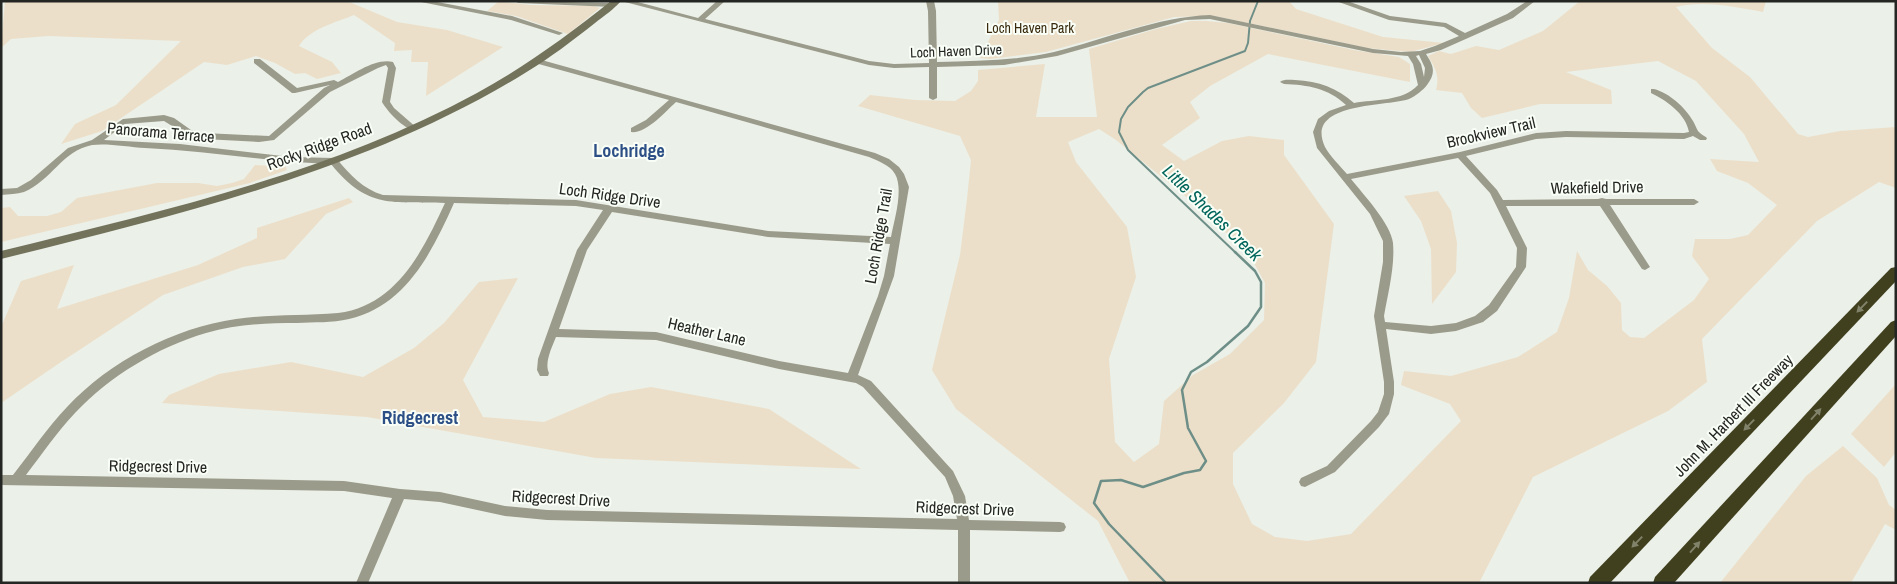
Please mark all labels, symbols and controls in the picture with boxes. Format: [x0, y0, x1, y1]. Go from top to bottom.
park label: Loch Haven Park [986, 19, 1074, 37]
street label: Loch Haven Drive [910, 40, 1002, 62]
street label: Brookview Trail [1444, 111, 1538, 153]
street label: Panorama Terrace [106, 116, 216, 148]
street label: Rocky Ridge Road [263, 117, 375, 175]
district label: Lochridge [593, 138, 665, 163]
water label: Little Shades Creek [1157, 159, 1268, 267]
street label: Wakefield Drive [1550, 175, 1644, 199]
street label: Loch Ridge Drive [558, 177, 662, 213]
street label: Loch Ridge Trail [859, 187, 897, 285]
one-way arrow [1856, 301, 1868, 313]
street label: Heather Lane [666, 311, 748, 351]
street label: John M. Harbert III Freeway [1669, 349, 1798, 481]
district label: Ridgecrest [382, 405, 458, 430]
one-way arrow [1810, 408, 1822, 420]
one-way arrow [1743, 418, 1755, 430]
street label: Ridgecrest Drive [109, 454, 207, 478]
street label: Ridgecrest Drive [511, 484, 611, 512]
street label: Ridgecrest Drive [915, 495, 1015, 521]
one-way arrow [1631, 535, 1643, 547]
one-way arrow [1689, 541, 1701, 553]

